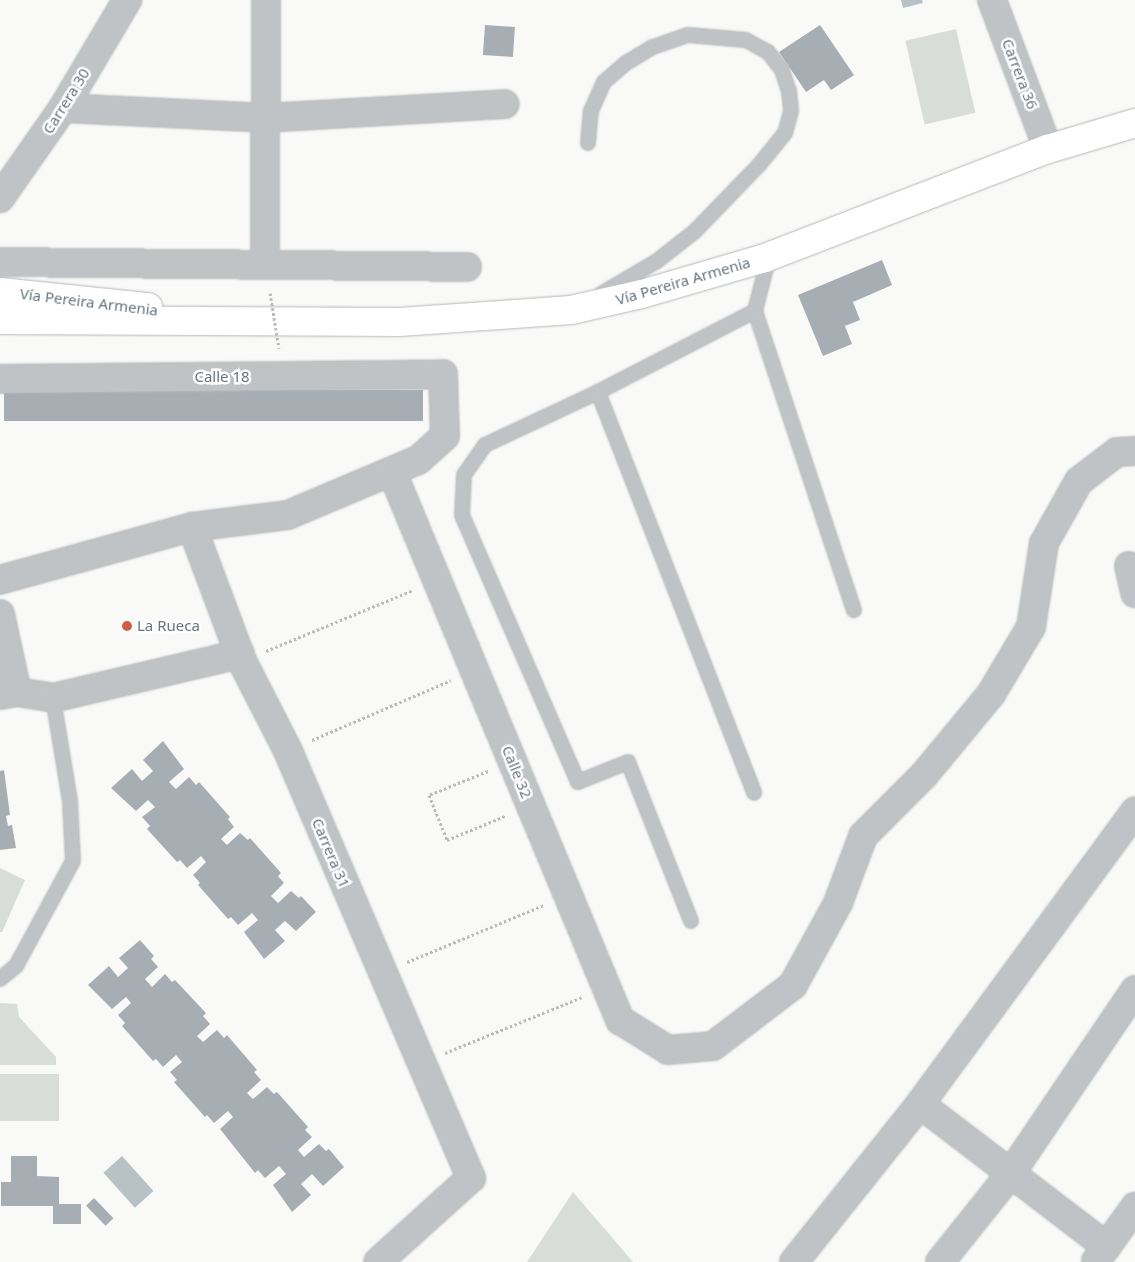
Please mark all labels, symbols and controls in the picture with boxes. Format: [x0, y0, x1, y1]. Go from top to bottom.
street label: Carrera 36 [998, 36, 1042, 112]
street label: Carrera 30 [39, 65, 93, 137]
street label: Vía Pereira Armenia [614, 253, 752, 309]
street label: Vía Pereira Armenia [19, 285, 159, 319]
street label: Calle 18 [194, 368, 250, 386]
place label: La Rueca [137, 617, 200, 635]
marker: La Rueca [121, 620, 133, 632]
street label: Calle 32 [498, 743, 536, 801]
street label: Carrera 31 [308, 816, 354, 890]

